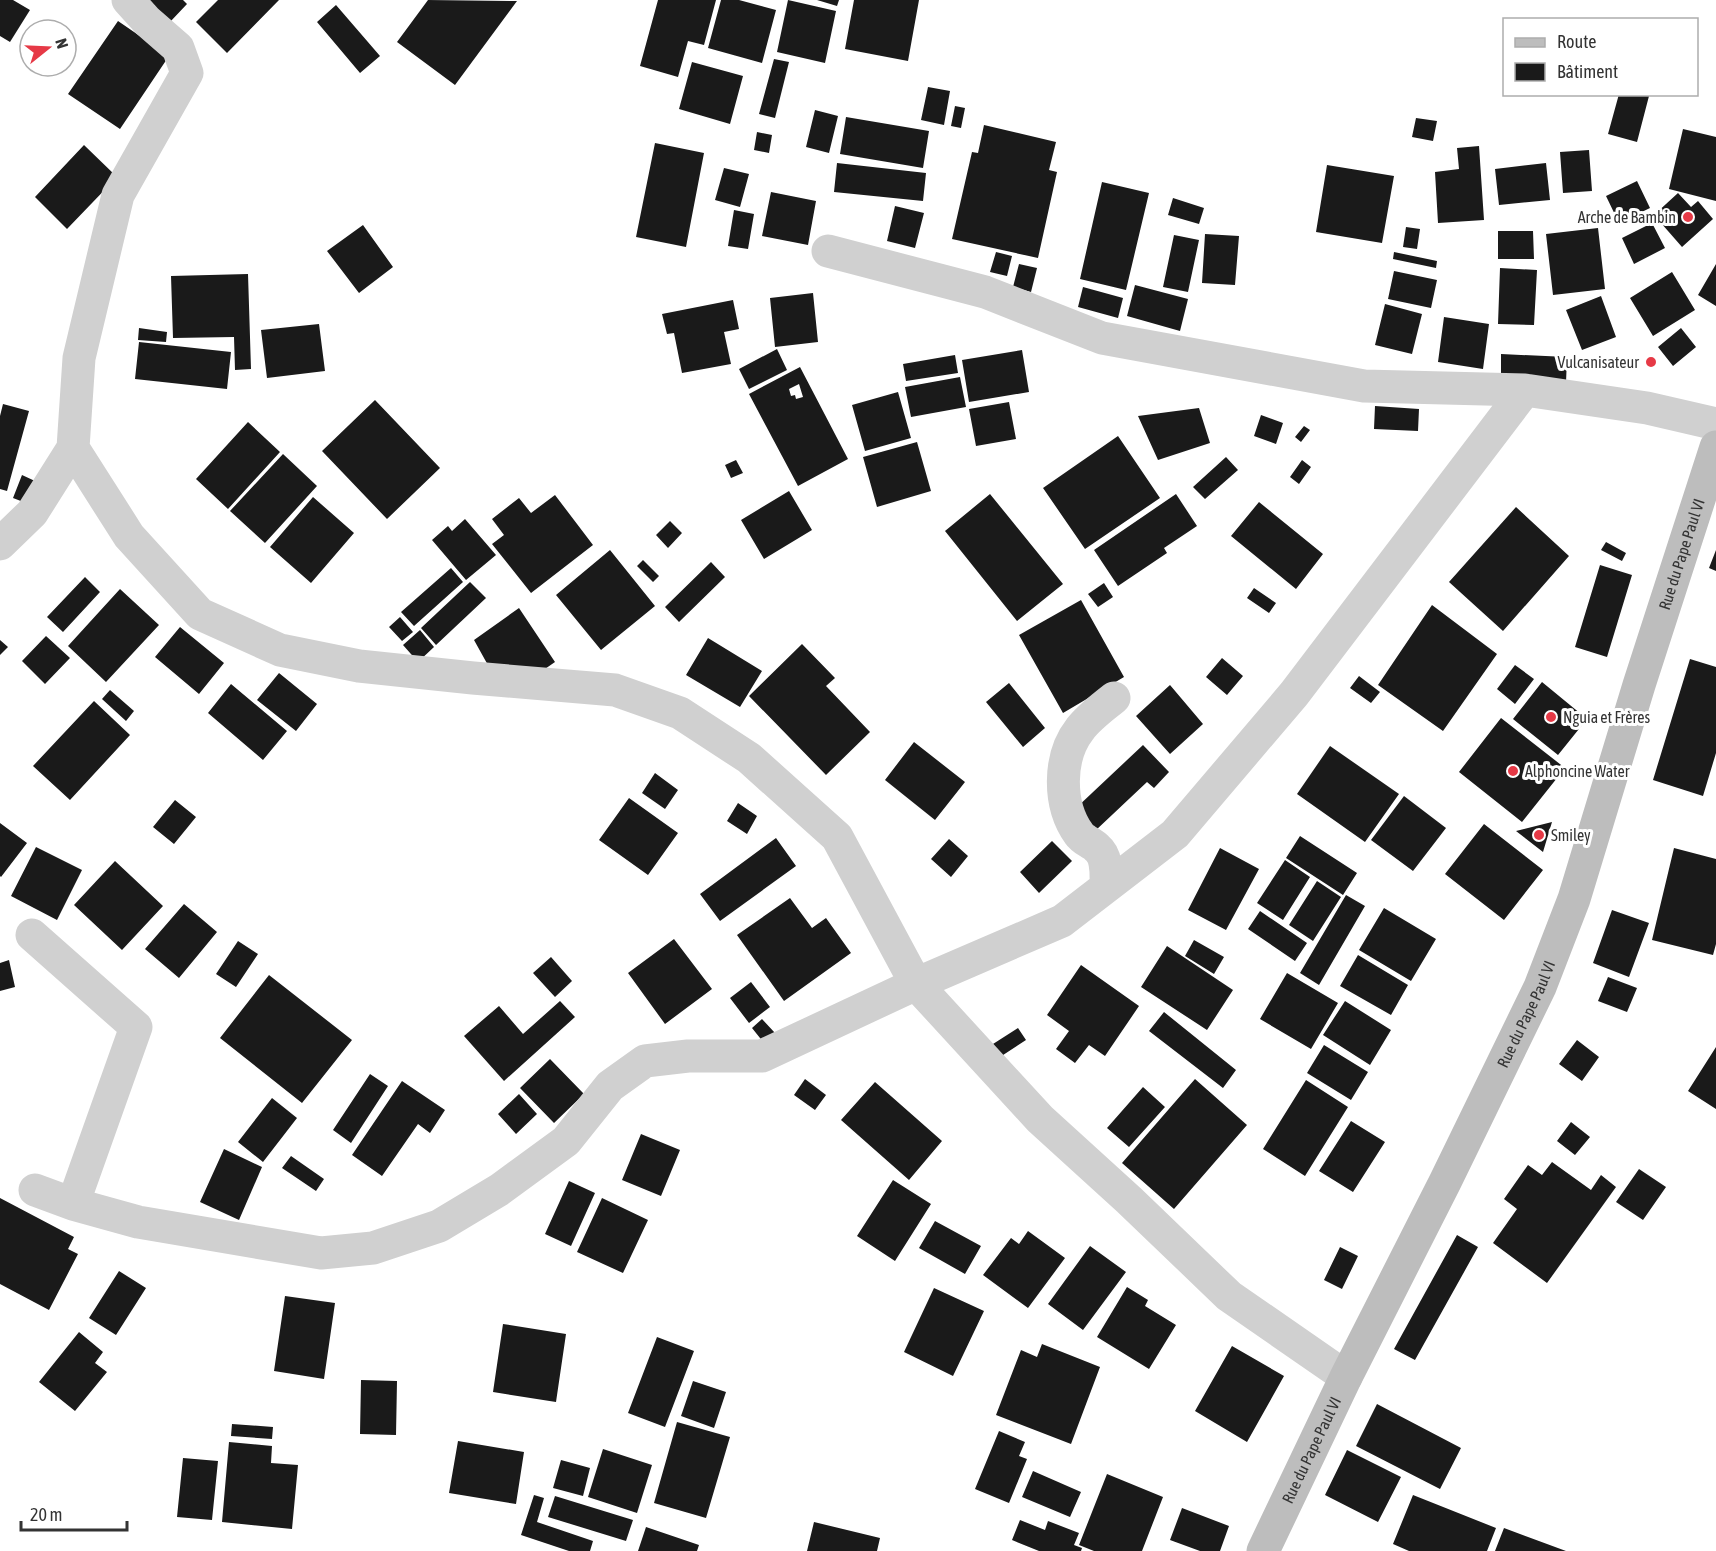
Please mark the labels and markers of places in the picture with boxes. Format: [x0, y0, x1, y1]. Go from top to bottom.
place label: Arche de Bambin [1578, 208, 1676, 226]
marker: Arche de Bambin [1681, 210, 1695, 224]
place label: Vulcanisateur [1558, 353, 1639, 371]
marker: Vulcanisateur [1644, 355, 1658, 369]
place label: Nguia et Frères [1563, 708, 1651, 727]
marker: Nguia et Frères [1544, 710, 1558, 724]
place label: Alphoncine Water [1525, 762, 1630, 781]
marker: Alphoncine Water [1506, 764, 1520, 778]
place label: Smiley [1551, 826, 1591, 845]
marker: Smiley [1532, 828, 1546, 842]

